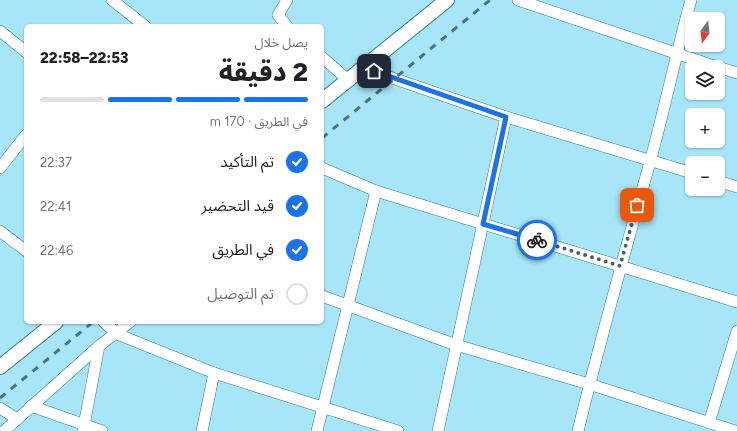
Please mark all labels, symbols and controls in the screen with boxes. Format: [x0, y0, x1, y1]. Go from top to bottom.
north arrow [685, 12, 725, 52]
map controls [685, 12, 725, 196]
text: يصل خلال [255, 35, 308, 50]
text: 22:53–22:58 [40, 49, 128, 67]
pin [357, 54, 391, 88]
text: 2 دقيقة [219, 56, 308, 88]
icon: home [363, 60, 385, 82]
button: layers [685, 60, 725, 100]
button: + [685, 108, 725, 148]
text: في الطريق · 170 m [210, 114, 308, 129]
icon: check [286, 151, 308, 173]
text: تم التأكيد [220, 153, 274, 171]
text: 22:37 [40, 155, 72, 170]
button: − [685, 156, 725, 196]
pin [620, 188, 654, 222]
icon: bag [626, 194, 648, 216]
icon: check [286, 195, 308, 217]
text: قيد التحضير [202, 197, 274, 215]
text: 22:41 [40, 199, 71, 214]
courier [517, 220, 557, 260]
icon: bike [526, 229, 548, 251]
icon: check [286, 239, 308, 261]
text: في الطريق [212, 241, 274, 259]
text: 22:46 [40, 243, 73, 258]
text: تم التوصيل [207, 285, 274, 303]

